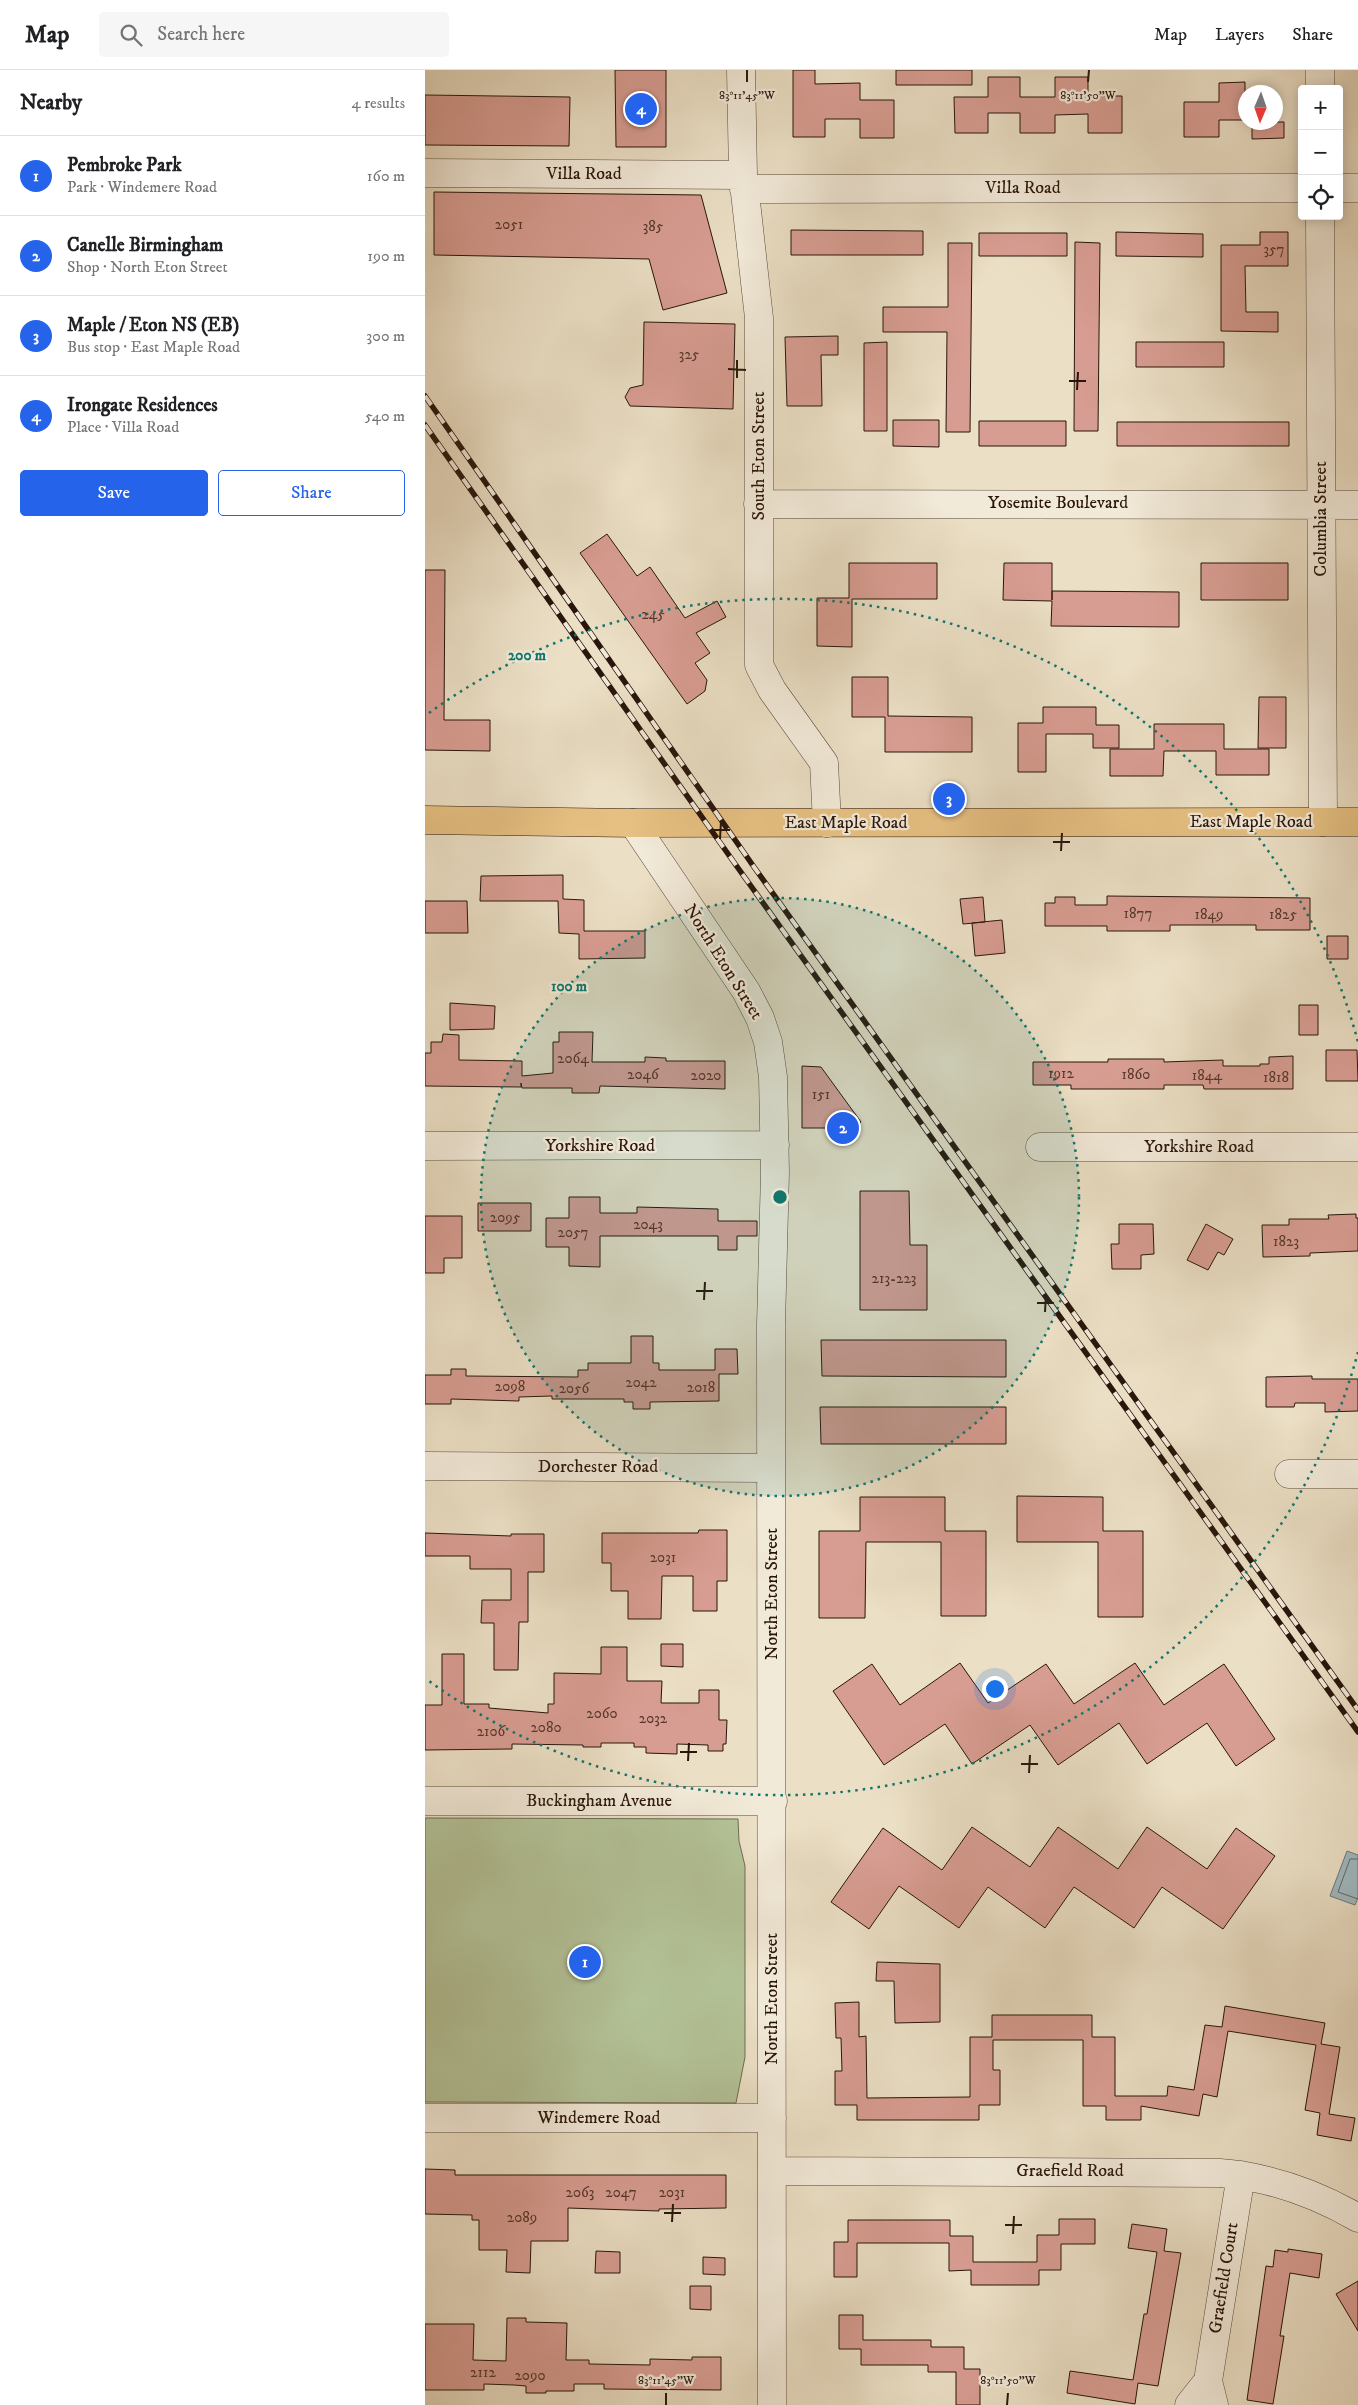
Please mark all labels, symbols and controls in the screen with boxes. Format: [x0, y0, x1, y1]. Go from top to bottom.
search box [99, 12, 449, 57]
text: Map [25, 20, 69, 50]
icon: search [117, 21, 145, 49]
text: Search here [157, 23, 245, 46]
text: Map [1154, 24, 1187, 46]
text: Layers [1215, 24, 1264, 46]
text: Share [1292, 24, 1333, 46]
north arrow [1238, 85, 1283, 130]
map controls [1298, 85, 1343, 220]
button: + [1298, 85, 1343, 130]
text: 83°11'45"W [719, 88, 776, 103]
text: 83°11'50"W [1060, 88, 1117, 103]
text: Nearby [20, 90, 82, 116]
pin: 4 [625, 90, 657, 128]
text: 4 results [352, 93, 405, 113]
button: − [1298, 130, 1343, 175]
text: Pembroke Park [67, 154, 182, 177]
street label: Villa Road [545, 163, 622, 185]
text: 1 [33, 166, 39, 186]
text: 160 m [367, 166, 405, 186]
button: locate [1298, 175, 1343, 220]
text: Park · Windemere Road [67, 177, 217, 197]
street label: Villa Road [984, 177, 1061, 199]
house number: 2051 [495, 215, 523, 234]
house number: 385 [643, 217, 664, 236]
text: Canelle Birmingham [67, 234, 223, 257]
house number: 357 [1264, 240, 1285, 259]
text: 2 [32, 246, 40, 266]
text: 190 m [367, 246, 405, 266]
text: Shop · North Eton Street [67, 257, 228, 277]
text: Maple / Eton NS (EB) [67, 314, 239, 337]
text: 3 [33, 326, 39, 346]
text: 300 m [366, 326, 405, 346]
text: Bus stop · East Maple Road [67, 337, 240, 357]
house number: 325 [679, 345, 700, 364]
street label: South Eton Street [748, 391, 770, 521]
text: Irongate Residences [67, 394, 218, 417]
text: 4 [31, 406, 41, 426]
text: 540 m [365, 406, 405, 426]
text: Place · Villa Road [67, 417, 179, 437]
street label: Columbia Street [1310, 461, 1332, 577]
button: Save [20, 470, 208, 516]
button: Share [218, 470, 405, 516]
street label: Yosemite Boulevard [988, 492, 1128, 514]
house number: 245 [641, 605, 665, 624]
text: 200 m [508, 646, 547, 665]
pin: 3 [933, 780, 965, 818]
street label: East Maple Road [1189, 811, 1313, 833]
street label: East Maple Road [784, 812, 908, 834]
street label: North Eton Street [679, 900, 767, 1024]
house number: 1877 [1124, 904, 1153, 923]
house number: 1849 [1194, 905, 1224, 924]
house number: 1825 [1269, 905, 1297, 924]
text: 100 m [551, 977, 588, 996]
house number: 2064 [557, 1049, 589, 1068]
house number: 1912 [1048, 1064, 1075, 1083]
house number: 2046 [627, 1065, 660, 1084]
house number: 1860 [1122, 1065, 1150, 1084]
house number: 2020 [691, 1066, 721, 1085]
house number: 1844 [1192, 1066, 1223, 1085]
house number: 1818 [1263, 1068, 1289, 1087]
house number: 151 [812, 1085, 830, 1104]
pin: 2 [827, 1109, 859, 1147]
street label: Yorkshire Road [545, 1135, 655, 1157]
street label: Yorkshire Road [1144, 1136, 1254, 1158]
centre of rings [771, 1188, 789, 1206]
house number: 2095 [490, 1208, 521, 1227]
house number: 2043 [633, 1215, 663, 1234]
house number: 2057 [558, 1223, 588, 1242]
house number: 1823 [1273, 1232, 1299, 1251]
house number: 213-223 [872, 1269, 916, 1288]
house number: 2042 [625, 1373, 657, 1392]
house number: 2098 [495, 1377, 525, 1396]
house number: 2018 [687, 1378, 715, 1397]
house number: 2056 [559, 1379, 591, 1398]
street label: Dorchester Road [538, 1456, 658, 1478]
street label: North Eton Street [761, 1528, 783, 1660]
house number: 2031 [650, 1548, 676, 1567]
your location [982, 1676, 1008, 1702]
house number: 2060 [586, 1704, 618, 1723]
house number: 2032 [639, 1709, 668, 1728]
house number: 2080 [530, 1718, 562, 1737]
house number: 2106 [477, 1722, 507, 1741]
street label: Buckingham Avenue [526, 1790, 672, 1812]
street label: North Eton Street [761, 1933, 783, 2065]
pin: 1 [569, 1943, 601, 1981]
street label: Windemere Road [536, 2107, 661, 2129]
street label: Graefield Road [1016, 2160, 1124, 2182]
house number: 2063 [566, 2183, 594, 2202]
house number: 2047 [605, 2183, 637, 2202]
house number: 2031 [659, 2183, 685, 2202]
house number: 2089 [507, 2208, 537, 2227]
street label: Graefield Court [1204, 2221, 1244, 2335]
house number: 2112 [470, 2363, 497, 2382]
house number: 2090 [515, 2366, 546, 2385]
text: 83°11'45"W [638, 2373, 695, 2388]
text: 83°11'50"W [980, 2373, 1037, 2388]

